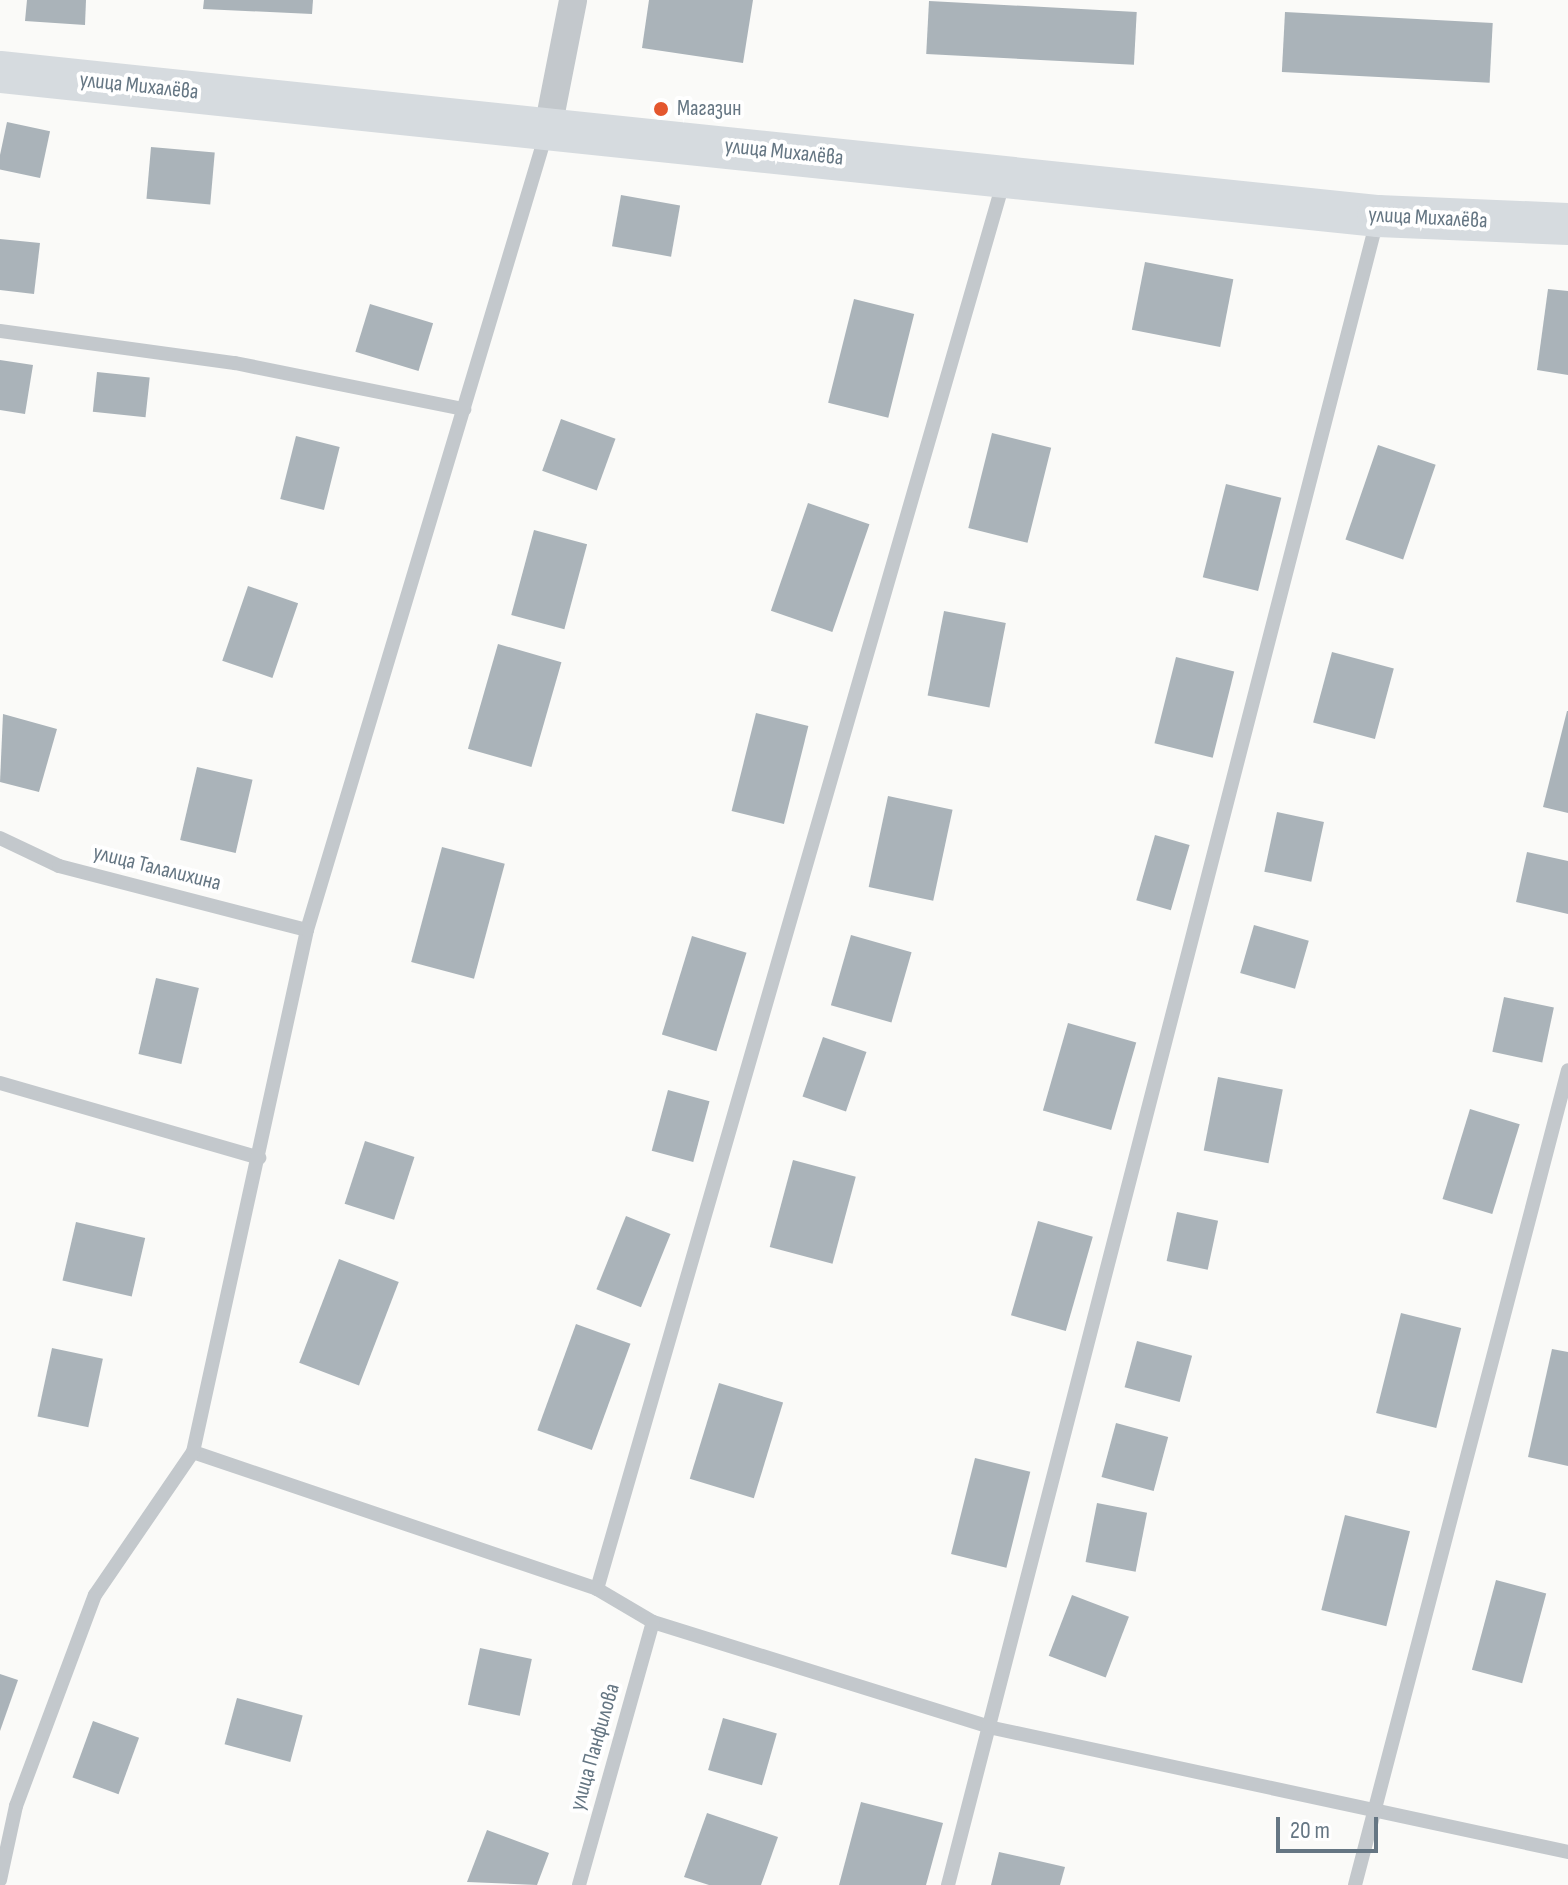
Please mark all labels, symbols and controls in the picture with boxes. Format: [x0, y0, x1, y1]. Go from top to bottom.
street label: улица Михалёва [78, 67, 200, 105]
place label: Магазин [677, 96, 741, 122]
marker: Магазин [652, 100, 670, 118]
street label: улица Михалёва [723, 133, 845, 171]
street label: улица Михалёва [1368, 202, 1488, 234]
street label: улица Талалихина [90, 839, 224, 897]
street label: улица Панфилова [564, 1680, 626, 1814]
scale bar [1280, 1801, 1382, 1851]
text: 20 m [1290, 1816, 1330, 1845]

